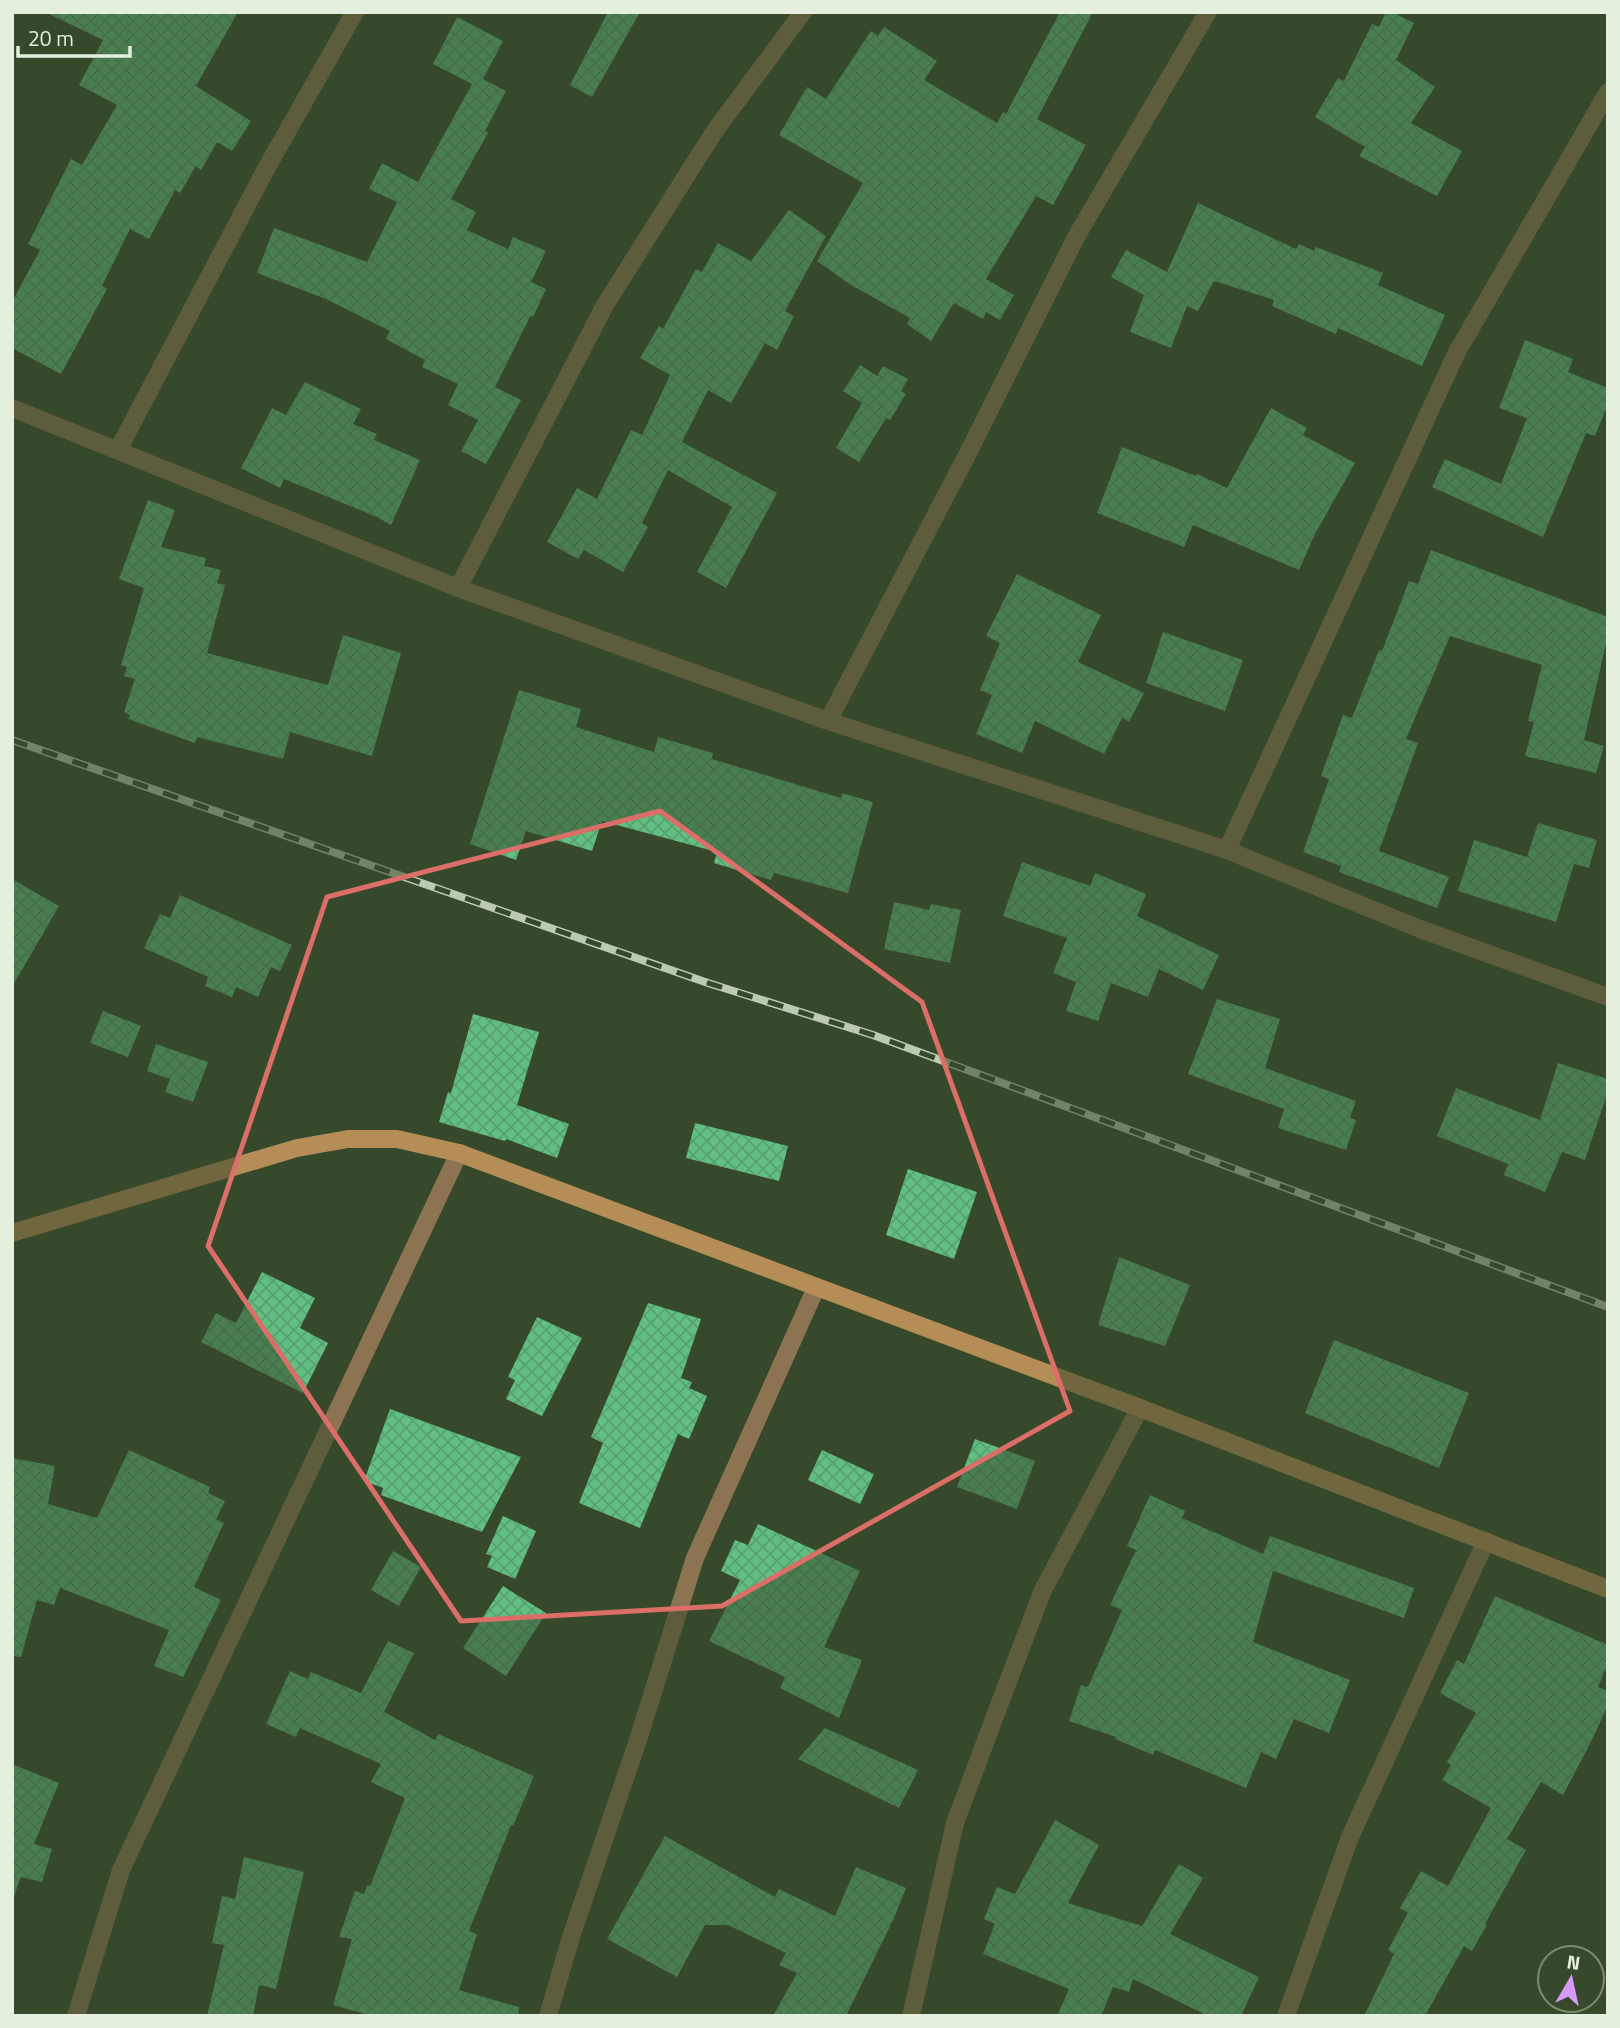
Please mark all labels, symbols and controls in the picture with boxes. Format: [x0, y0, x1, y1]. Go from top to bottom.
scale bar [18, 14, 130, 58]
text: 20 m [28, 22, 74, 54]
north arrow [1536, 1944, 1606, 2014]
text: N [1565, 1946, 1583, 1977]

